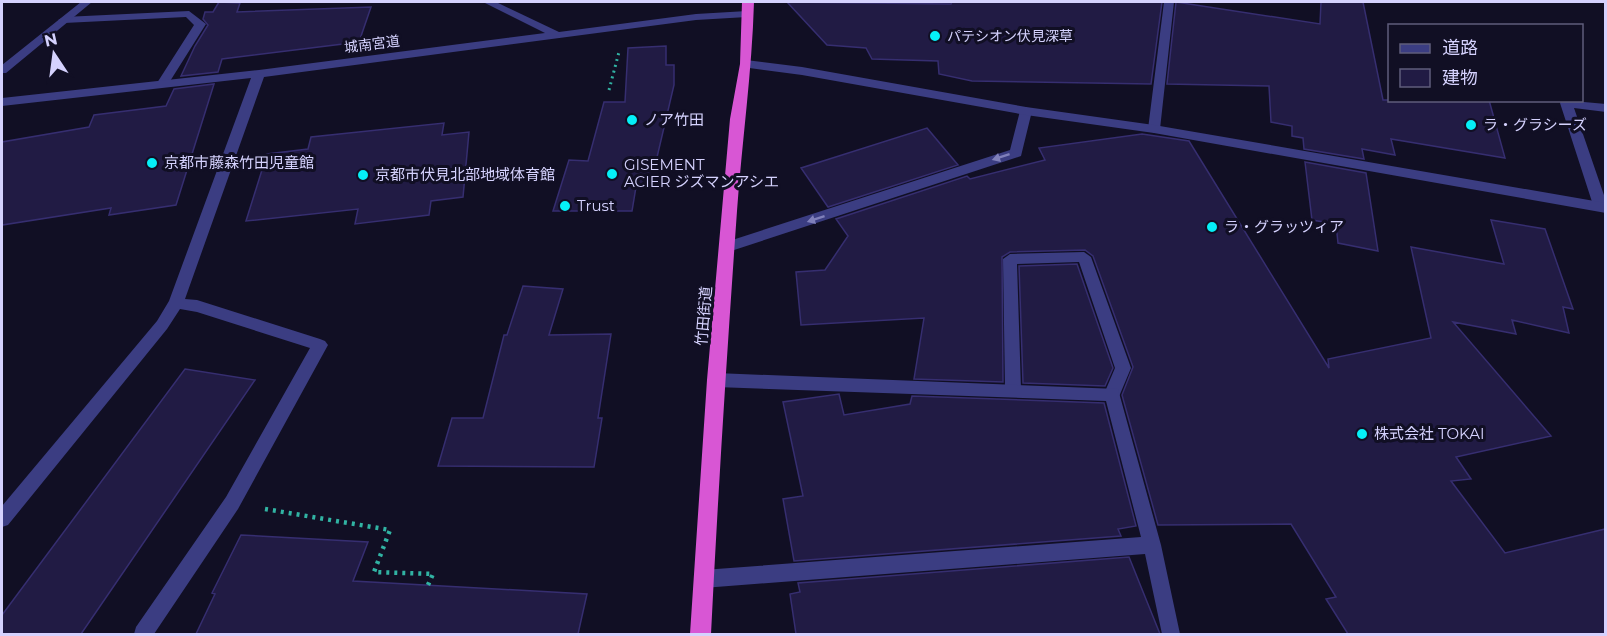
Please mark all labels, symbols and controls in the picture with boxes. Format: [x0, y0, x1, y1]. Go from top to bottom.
north arrow [24, 24, 84, 84]
legend [1388, 24, 1583, 102]
place label: パテシオン伏見深草 [947, 27, 1073, 45]
text: N [42, 29, 59, 51]
marker: パテシオン伏見深草 [928, 29, 942, 43]
street label: 城南宮道 [343, 32, 401, 56]
text: 道路 [1442, 37, 1478, 59]
text: 建物 [1442, 67, 1478, 89]
place label: ノア竹田 [644, 110, 704, 129]
marker: ノア竹田 [625, 113, 639, 127]
place label: ラ・グラシーズ [1483, 115, 1587, 134]
marker: ラ・グラシーズ [1464, 118, 1478, 132]
place label: 京都市藤森竹田児童館 [164, 153, 314, 172]
one-way arrow [992, 153, 1010, 163]
place label: GISEMENT ACIER ジズマンアシエ [624, 155, 779, 191]
marker: 京都市藤森竹田児童館 [145, 156, 159, 170]
place label: 京都市伏見北部地域体育館 [375, 165, 555, 184]
marker: GISEMENT ACIER ジズマンアシエ [605, 167, 619, 181]
marker: 京都市伏見北部地域体育館 [356, 168, 370, 182]
place label: Trust [577, 196, 615, 215]
marker: Trust [558, 199, 572, 213]
one-way arrow [807, 214, 825, 224]
place label: ラ・グラッツィア [1224, 217, 1344, 236]
marker: ラ・グラッツィア [1205, 220, 1219, 234]
street label: 竹田街道 [691, 285, 716, 347]
place label: 株式会社 TOKAI [1374, 424, 1485, 443]
marker: 株式会社 TOKAI [1355, 427, 1369, 441]

